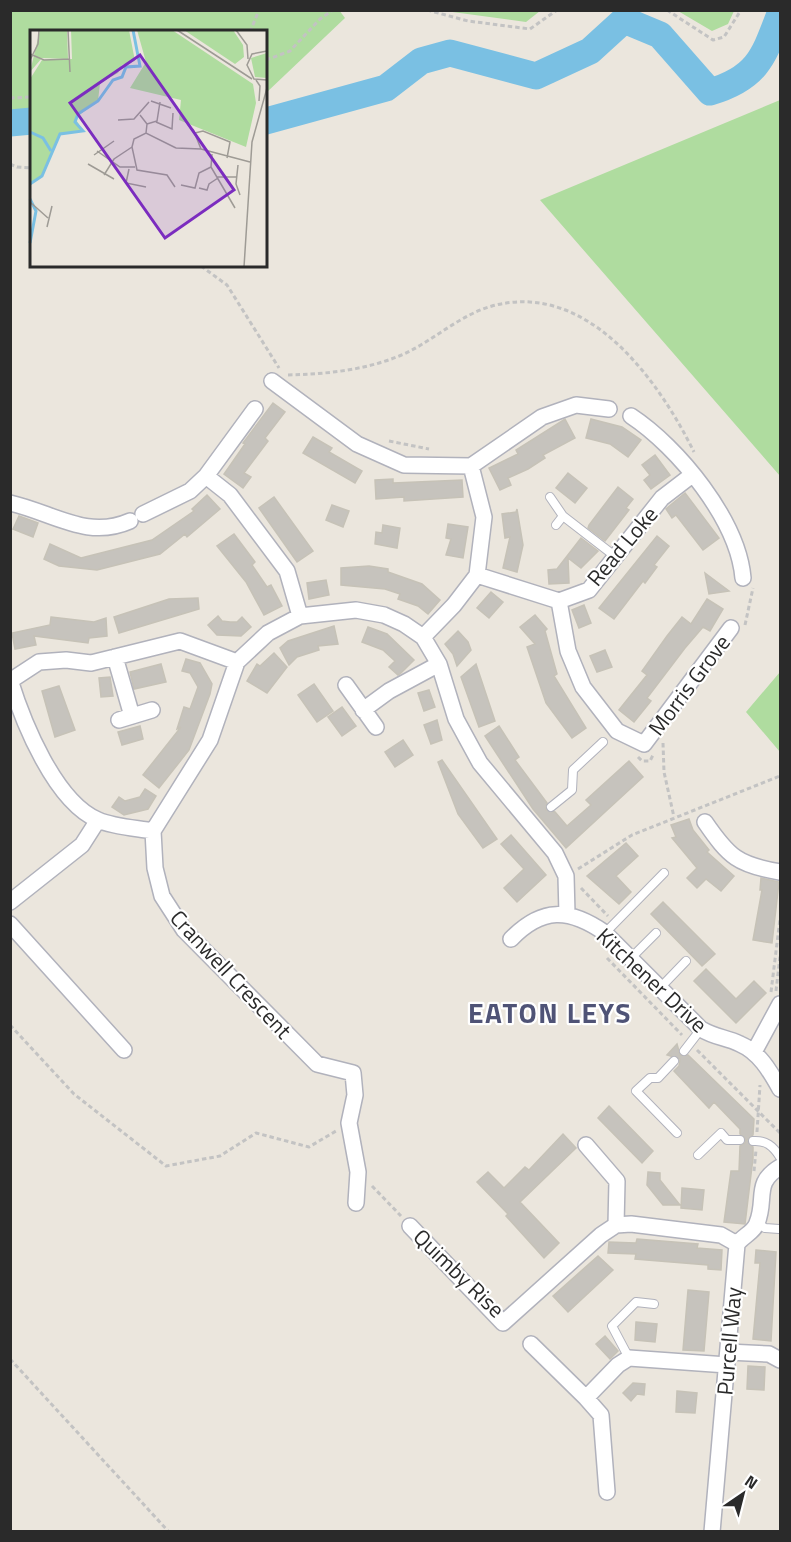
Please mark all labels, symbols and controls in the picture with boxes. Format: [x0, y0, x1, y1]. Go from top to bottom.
inset map [30, 30, 267, 267]
street label: Read Loke [578, 499, 666, 593]
street label: Morris Grove [640, 627, 738, 743]
street label: Cranwell Crescent [162, 902, 300, 1046]
street label: Kitchener Drive [589, 919, 715, 1041]
district label: EATON LEYS [468, 991, 632, 1034]
street label: Quimby Rise [405, 1220, 513, 1326]
street label: Purcell Way [707, 1285, 751, 1396]
north arrow [713, 1464, 773, 1524]
text: N [740, 1469, 763, 1495]

